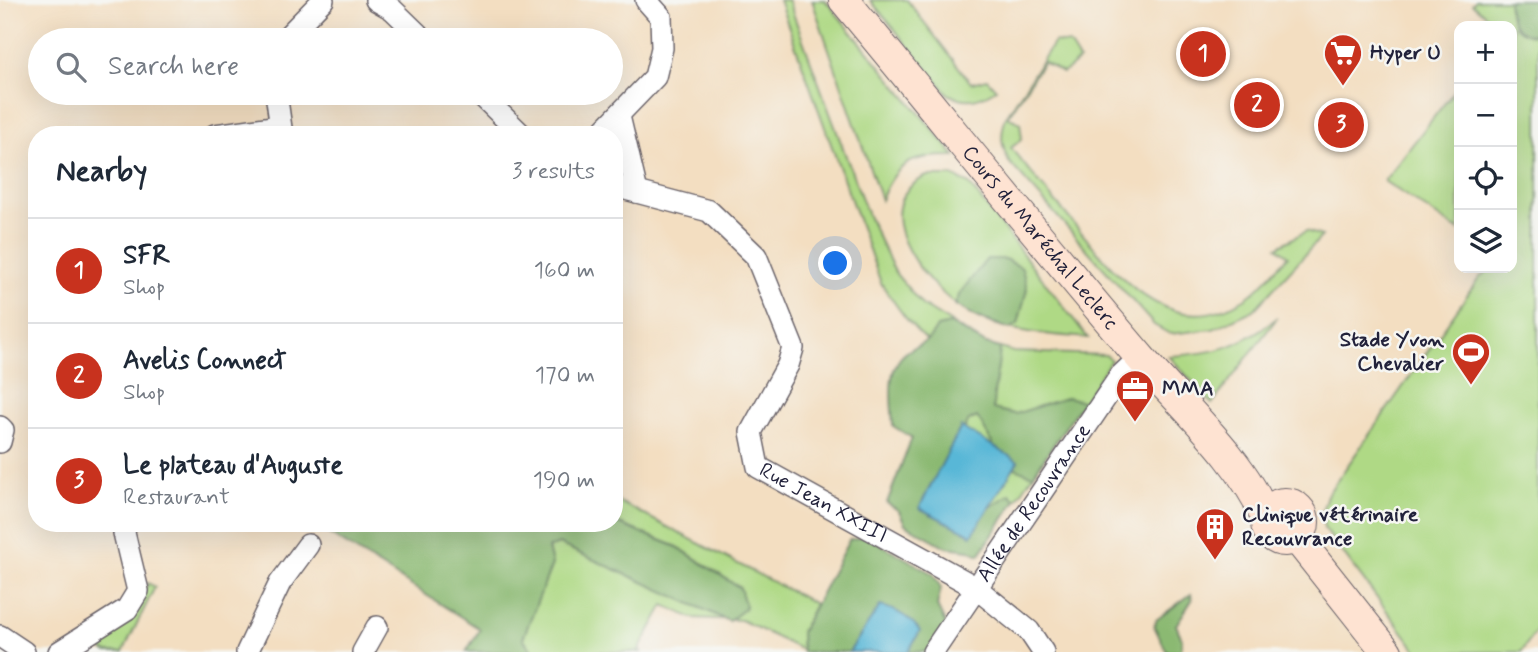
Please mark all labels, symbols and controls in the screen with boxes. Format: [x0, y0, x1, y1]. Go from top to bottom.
map controls [1454, 21, 1517, 273]
button: + [1454, 21, 1517, 84]
search box [28, 28, 623, 105]
pin: 1 [1180, 28, 1226, 80]
supermarket icon: Hyper U [1322, 32, 1364, 87]
place label: Hyper U [1370, 39, 1441, 67]
icon: search [52, 48, 90, 86]
text: Search here [108, 50, 239, 84]
pin: 2 [1234, 79, 1280, 131]
button: − [1454, 84, 1517, 147]
pin: 3 [1318, 99, 1364, 151]
street label: Cours du Maréchal Leclerc [955, 140, 1125, 336]
button: locate [1454, 147, 1517, 210]
text: Nearby [56, 152, 147, 191]
text: 3 results [512, 157, 595, 187]
button: layers [1454, 210, 1517, 273]
text: SFR [123, 239, 170, 273]
your location [818, 246, 852, 280]
text: 1 [74, 256, 84, 286]
text: 160 m [534, 256, 595, 286]
text: Shop [123, 273, 165, 303]
place label: Stade Yvon Chevalier [1340, 326, 1445, 378]
sports icon: Stade Yvon Chevalier [1450, 331, 1492, 386]
text: Avelis Connect [123, 344, 287, 378]
text: 2 [73, 361, 85, 391]
text: 170 m [535, 361, 595, 391]
office icon: MMA [1114, 368, 1156, 423]
place label: MMA [1162, 375, 1214, 403]
text: Shop [123, 378, 165, 408]
street label: Allée de Recouvrance [970, 418, 1098, 588]
text: Le plateau d'Auguste [123, 449, 343, 483]
street label: Rue Jean XXIII [754, 456, 892, 550]
text: 3 [74, 466, 84, 496]
text: 190 m [533, 466, 595, 496]
text: Restaurant [123, 483, 230, 513]
place label: Clinique vétérinaire Recouvrance [1242, 501, 1419, 553]
building icon: Clinique vétérinaire Recouvrance [1194, 506, 1236, 561]

